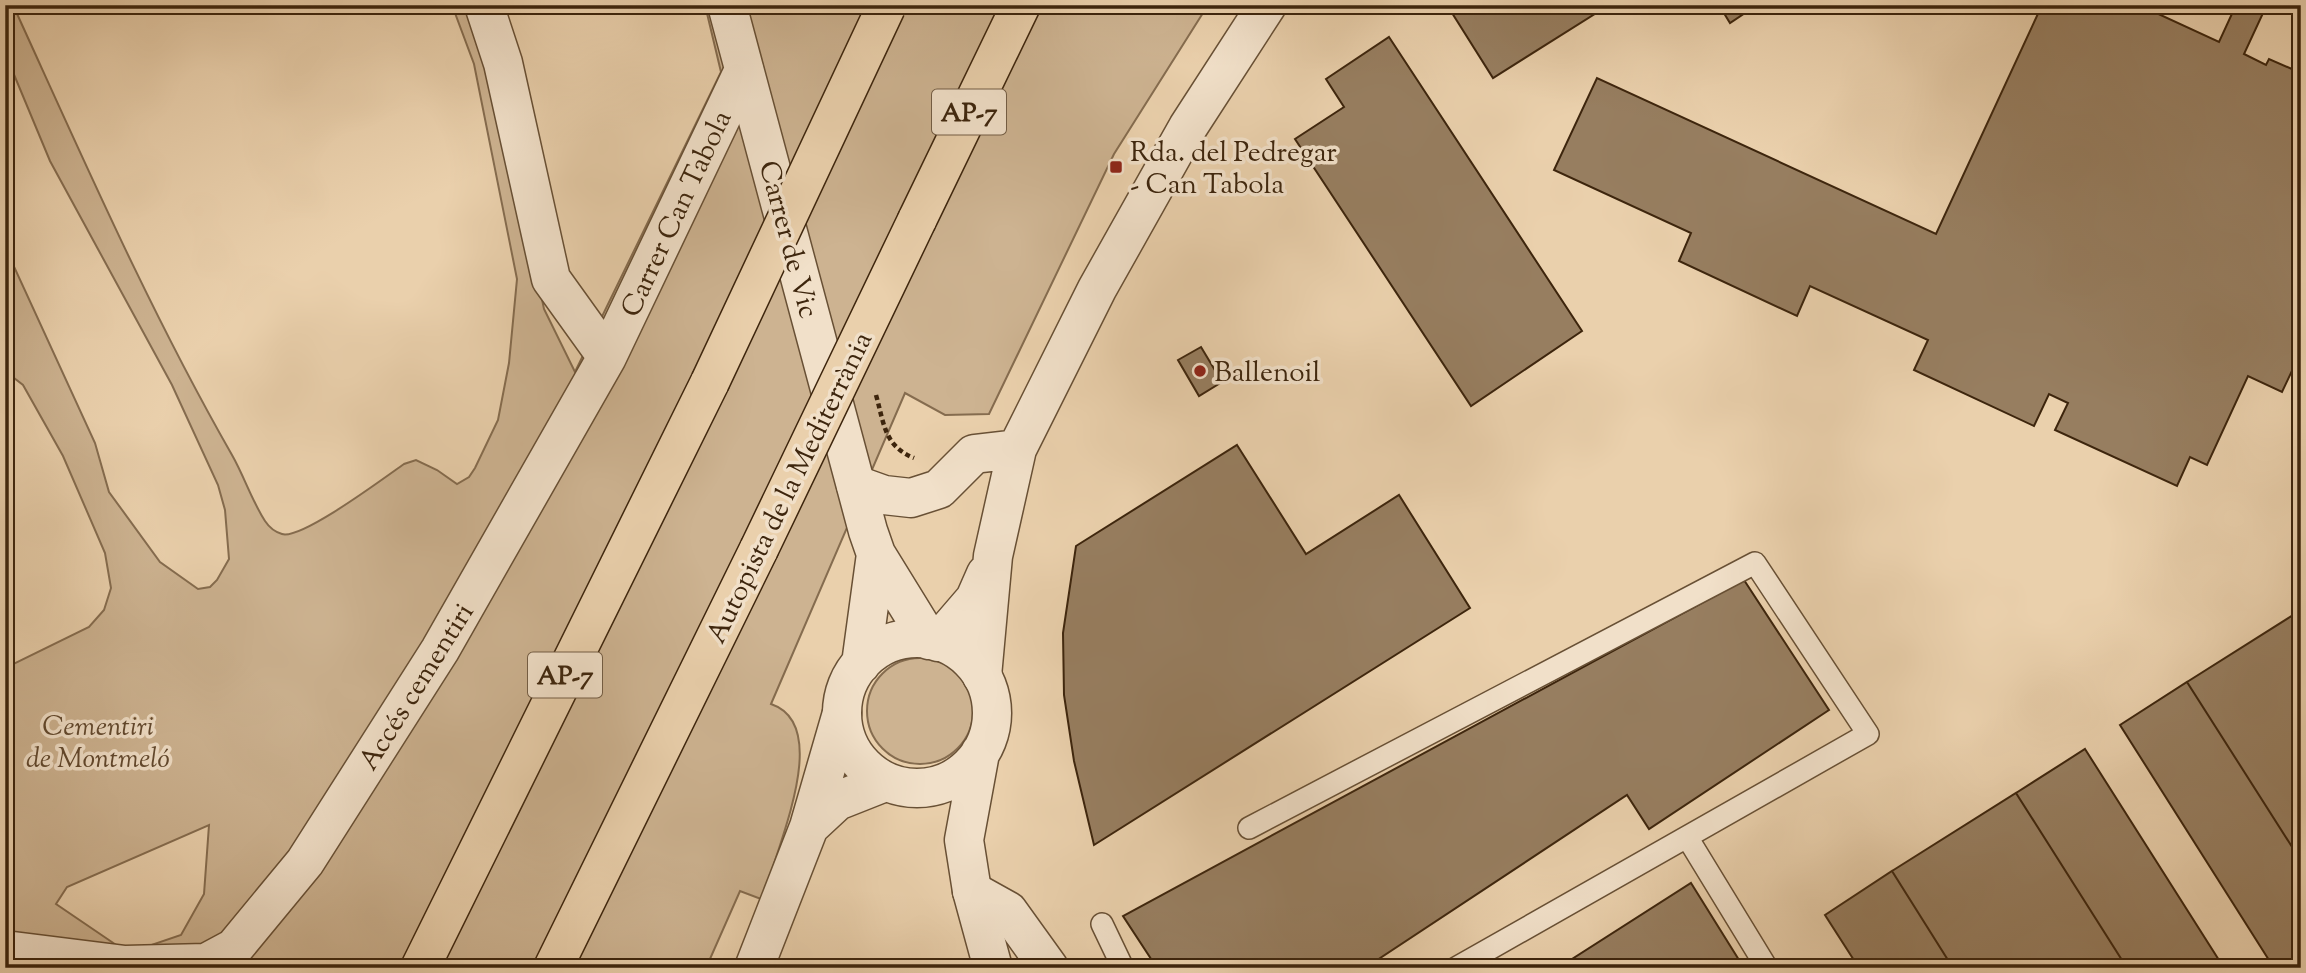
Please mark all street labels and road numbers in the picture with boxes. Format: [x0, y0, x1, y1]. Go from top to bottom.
road number: AP-7 [932, 90, 1006, 134]
street label: Carrer Can Tabola [612, 104, 743, 324]
street label: Carrer de Vic [747, 157, 827, 323]
street label: Autopista de la Mediterrània [698, 325, 884, 651]
street label: Accés cementiri [350, 596, 485, 779]
road number: AP-7 [528, 652, 602, 698]

